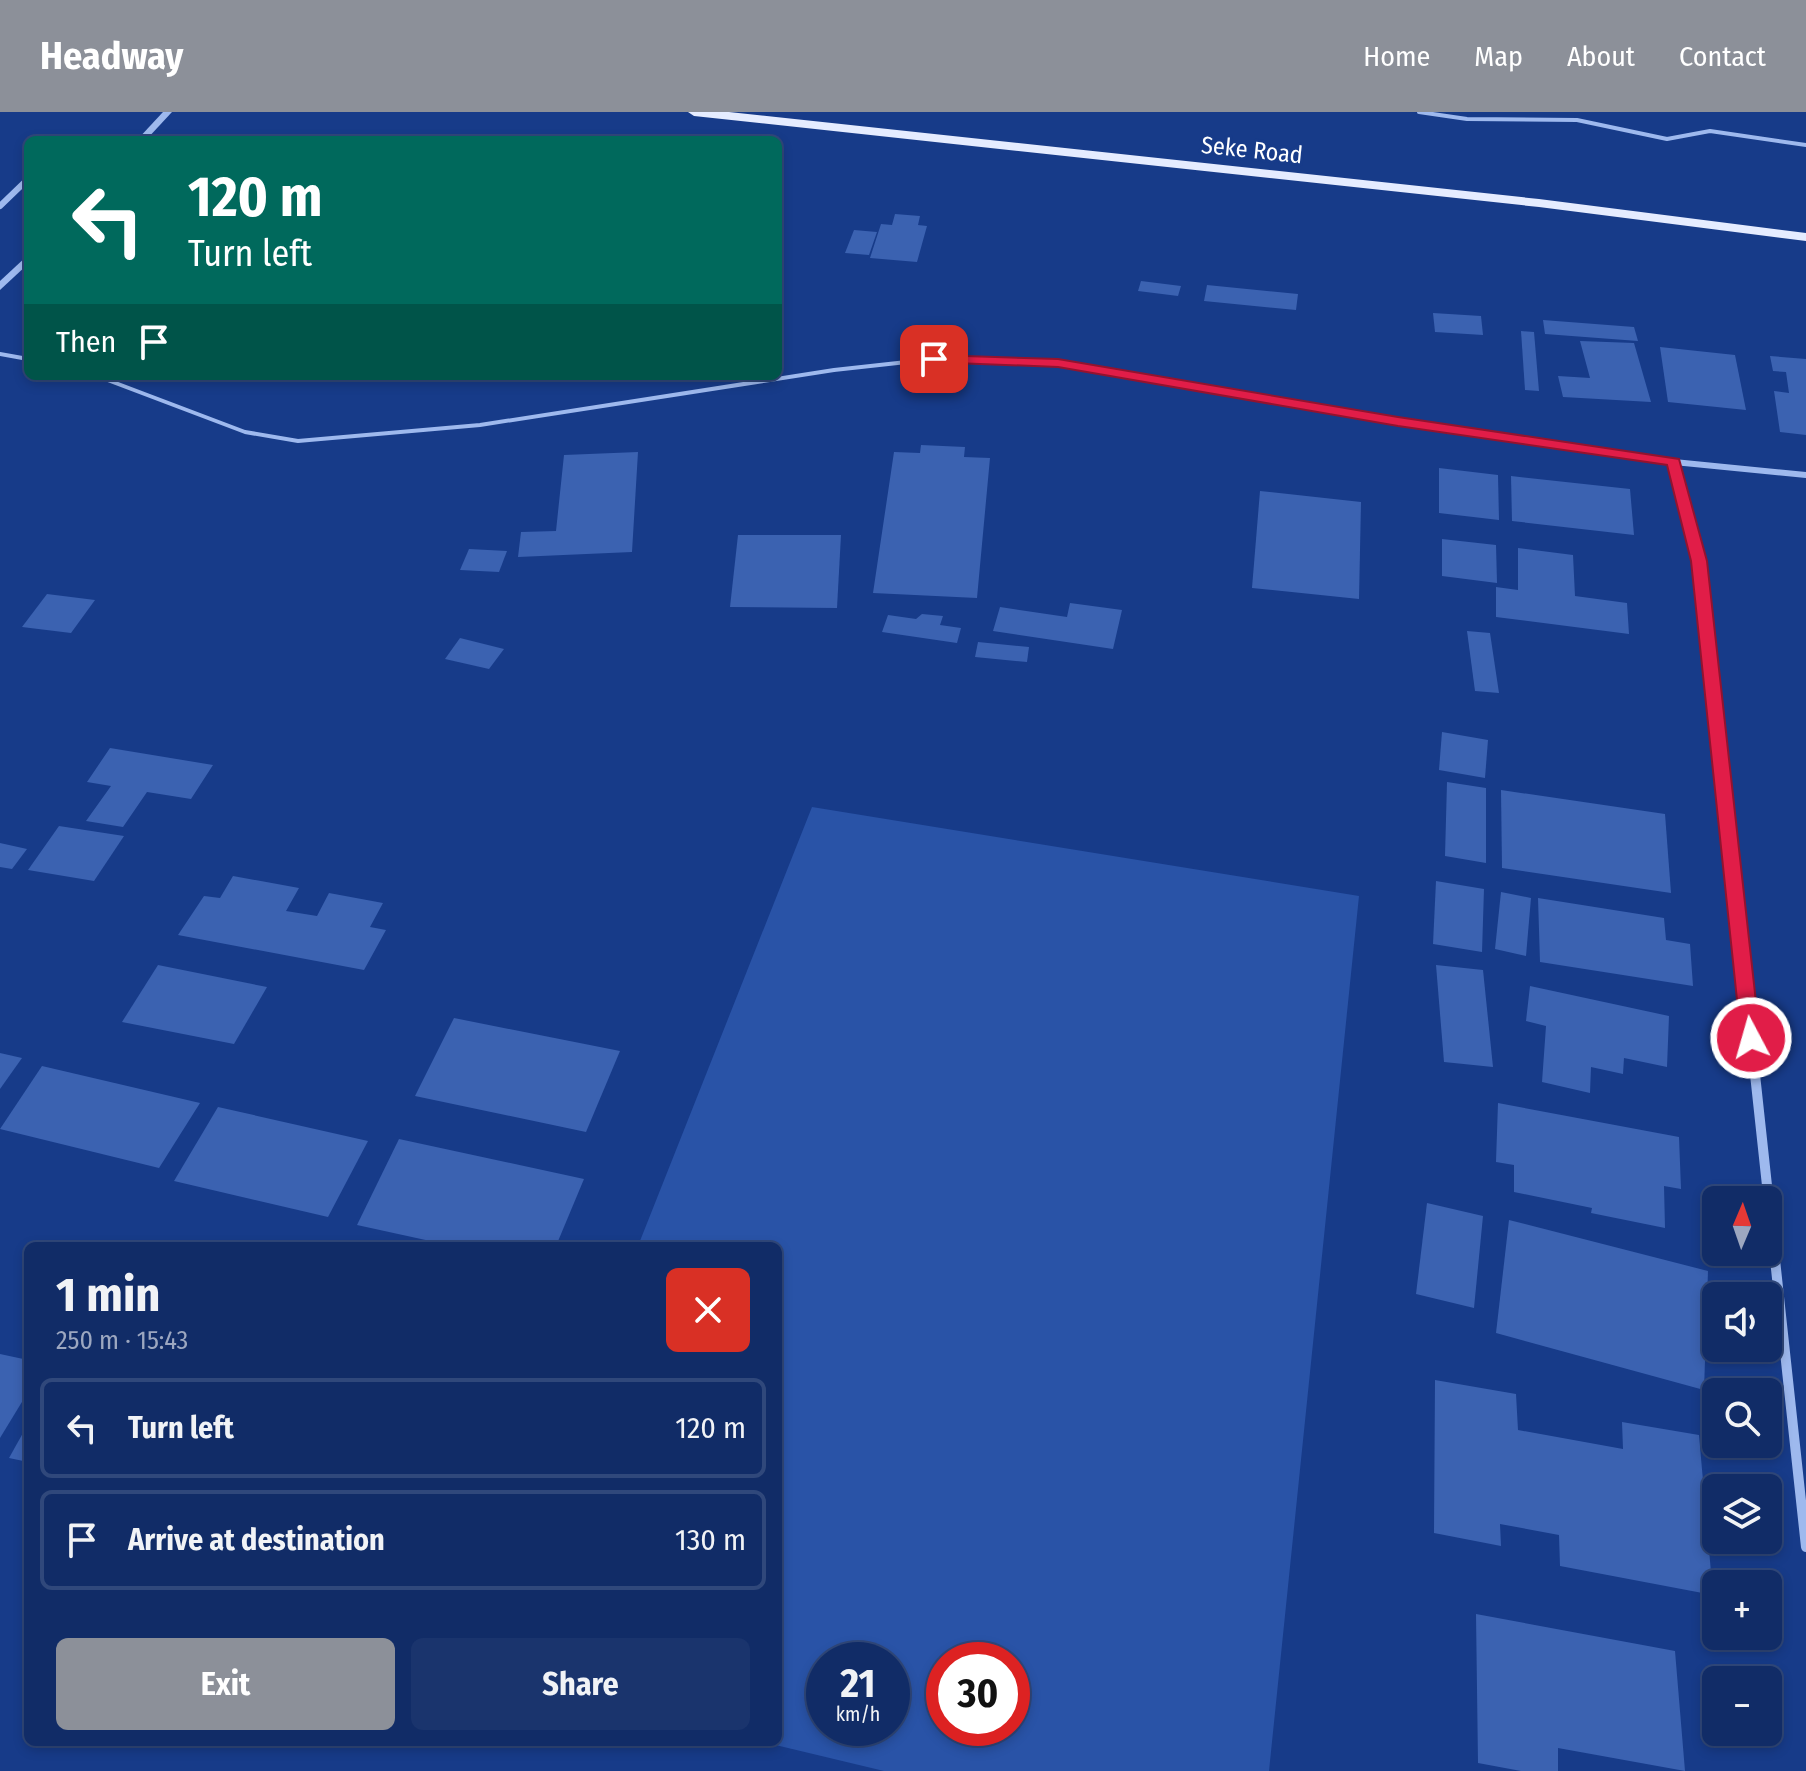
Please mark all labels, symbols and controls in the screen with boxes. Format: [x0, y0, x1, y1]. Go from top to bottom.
text: Headway [40, 33, 183, 79]
text: Home [1363, 40, 1430, 73]
text: Map [1474, 40, 1523, 73]
text: About [1567, 40, 1635, 73]
text: Contact [1679, 40, 1766, 73]
street label: Seke Road [1200, 131, 1304, 169]
text: 120 m [188, 164, 323, 231]
icon: left [56, 168, 160, 272]
text: Turn left [188, 232, 312, 276]
icon: arrive [132, 320, 176, 364]
text: Then [56, 324, 116, 360]
pin [900, 325, 968, 393]
icon: arrive [912, 337, 956, 381]
position arrow [1709, 996, 1793, 1080]
north arrow [1702, 1186, 1782, 1266]
map controls [1702, 1186, 1782, 1746]
text: 1 min [56, 1266, 161, 1324]
button: close [666, 1268, 750, 1352]
button: sound [1702, 1282, 1782, 1362]
text: 250 m · 15:43 [56, 1325, 188, 1356]
button: search [1702, 1378, 1782, 1458]
icon: left [60, 1406, 104, 1450]
text: Turn left [128, 1410, 234, 1446]
text: 120 m [675, 1410, 746, 1446]
button: layers [1702, 1474, 1782, 1554]
icon: arrive [60, 1518, 104, 1562]
text: Arrive at destination [128, 1522, 385, 1558]
text: 130 m [675, 1522, 746, 1558]
button: + [1702, 1570, 1782, 1650]
button: Exit [56, 1638, 395, 1730]
button: Share [411, 1638, 750, 1730]
speed limit sign: 30 [926, 1642, 1030, 1746]
text: 21 [841, 1660, 875, 1708]
button: − [1702, 1666, 1782, 1746]
text: km/h [836, 1702, 880, 1726]

